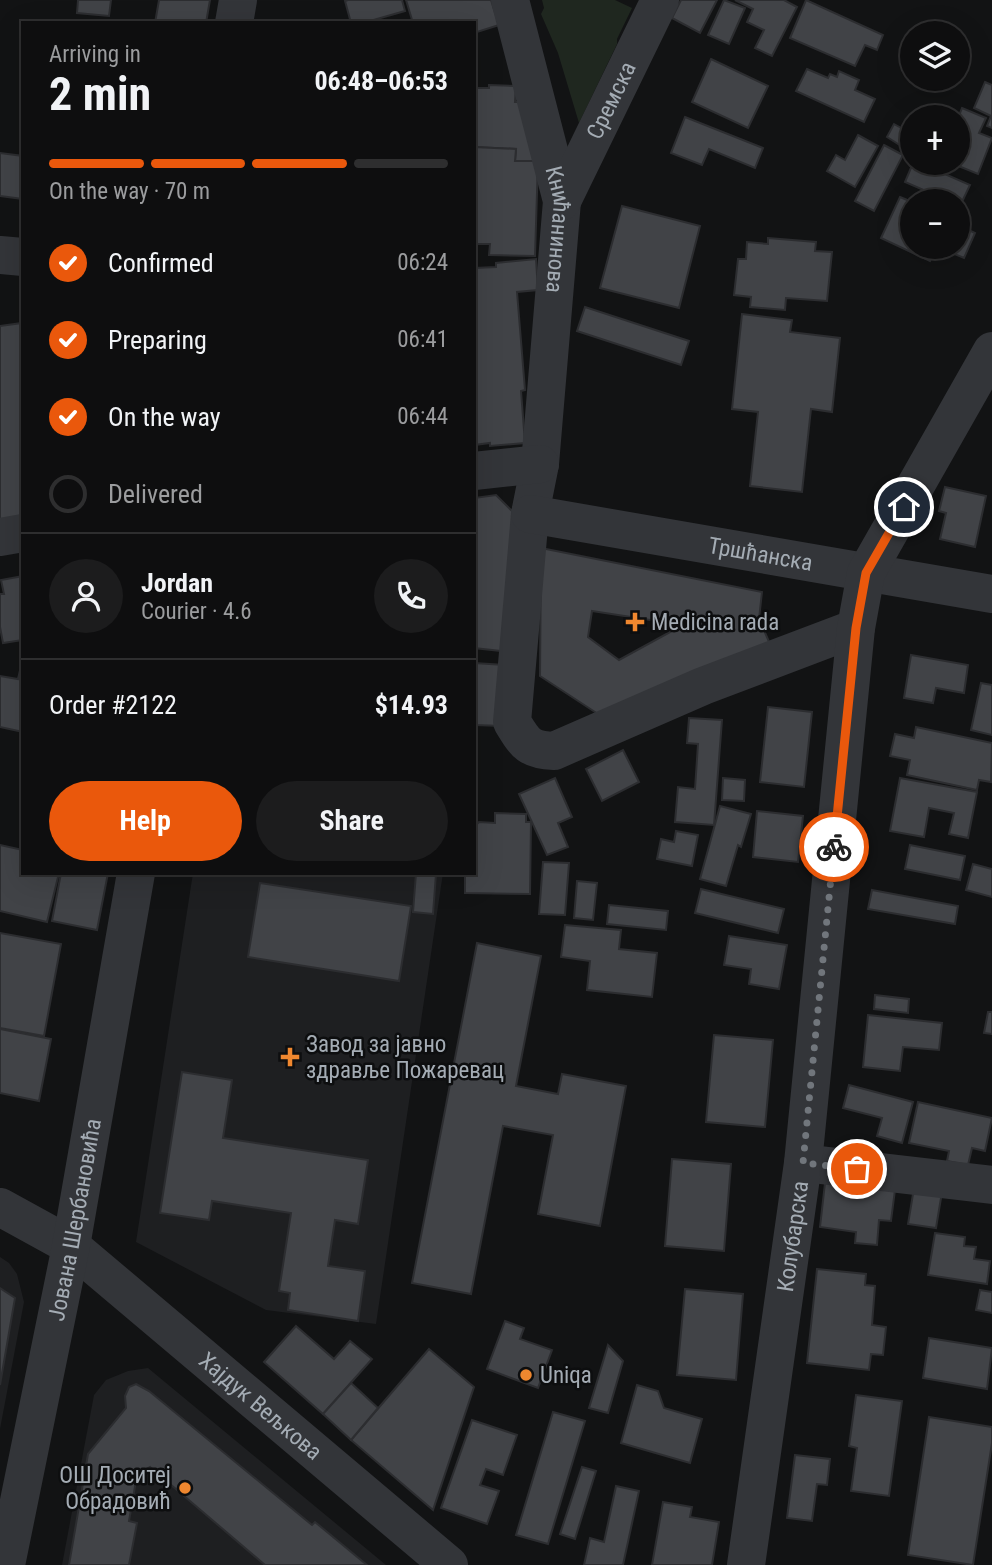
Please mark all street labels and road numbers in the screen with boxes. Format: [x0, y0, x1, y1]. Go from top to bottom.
street label: Сремска [581, 57, 641, 143]
street label: Книћанинова [540, 163, 575, 294]
street label: Тршћанска [706, 532, 815, 576]
street label: Јована Шербановића [43, 1116, 106, 1323]
street label: Колубарска [771, 1179, 814, 1293]
street label: Хајдук Вељкова [194, 1347, 327, 1465]

